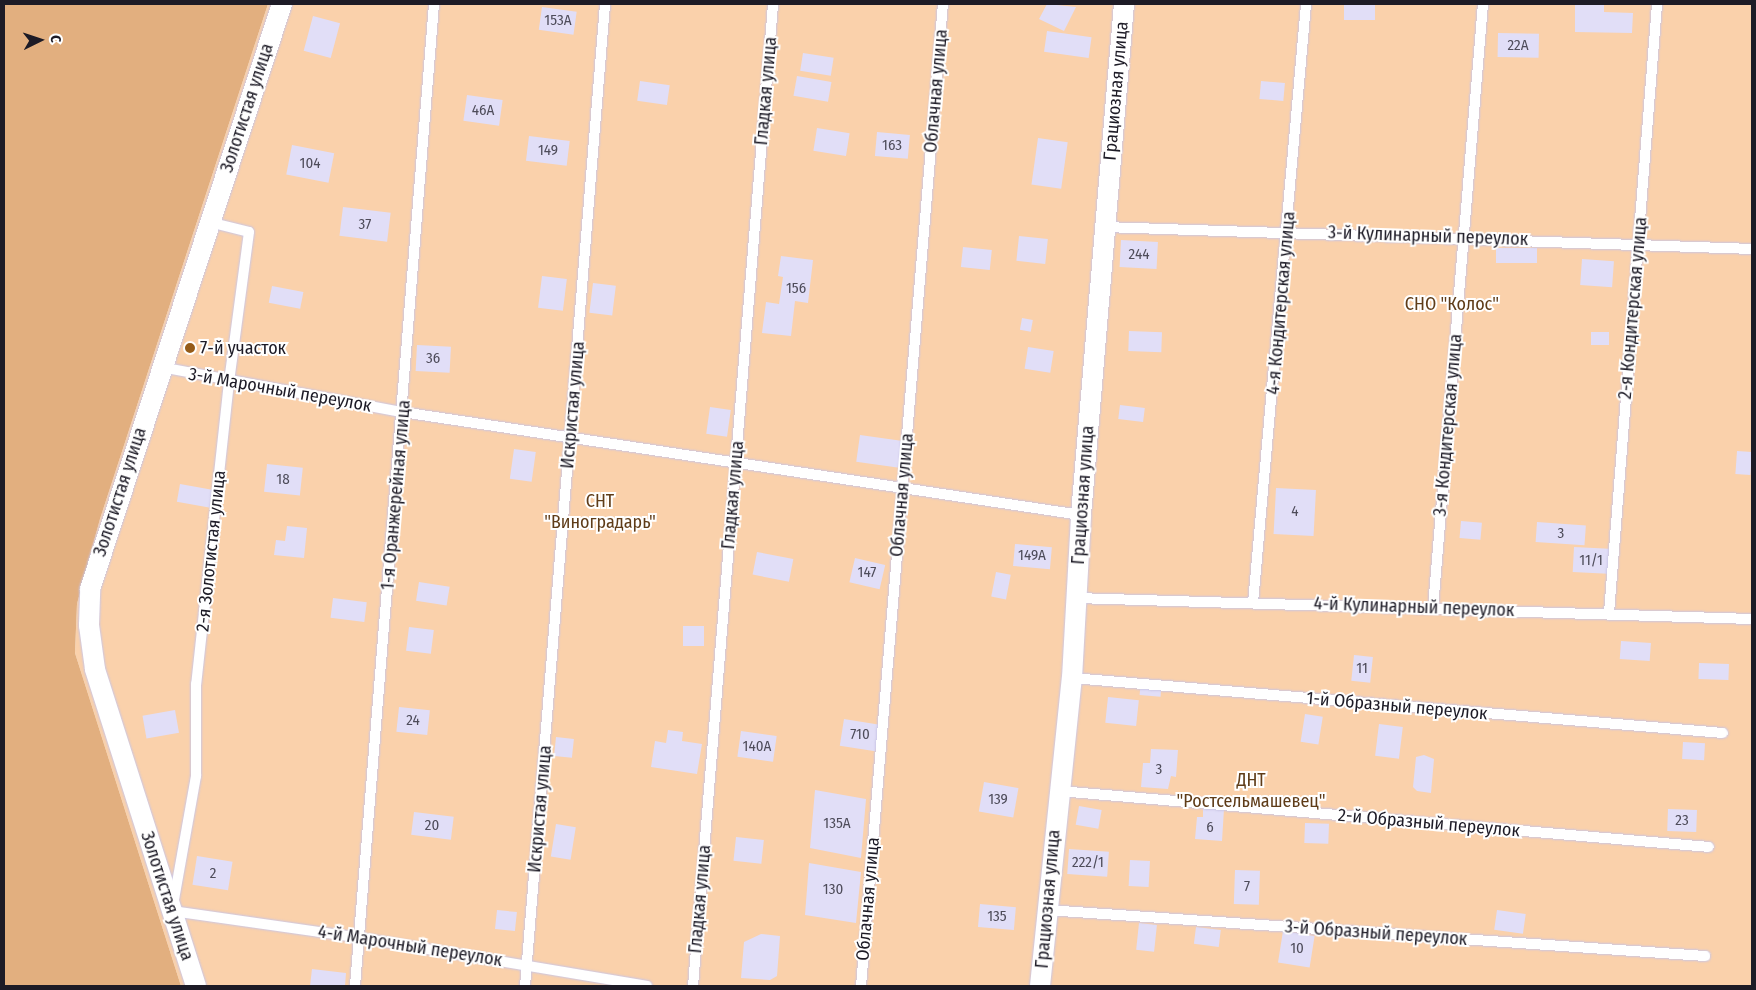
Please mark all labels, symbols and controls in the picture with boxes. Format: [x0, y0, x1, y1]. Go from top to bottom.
house number: 153А [544, 12, 572, 30]
north arrow [15, 15, 65, 65]
street label: Грациозная улица [1099, 21, 1133, 161]
street label: Облачная улица [920, 28, 952, 154]
text: С [47, 35, 64, 43]
street label: Гладкая улица [750, 36, 782, 146]
house number: 22А [1507, 37, 1529, 55]
street label: Золотистая улица [216, 41, 278, 175]
house number: 46А [472, 102, 494, 120]
house number: 163 [882, 137, 902, 155]
house number: 149 [538, 142, 558, 160]
house number: 104 [300, 155, 320, 173]
street label: 4-я Кондитерская улица [1262, 211, 1300, 395]
house number: 37 [359, 216, 371, 234]
street label: 2-я Кондитерская улица [1614, 216, 1652, 400]
street label: 3-й Кулинарный переулок [1328, 222, 1528, 250]
house number: 244 [1129, 246, 1149, 264]
house number: 156 [786, 280, 806, 298]
park label: СНО "Колос" [1405, 293, 1499, 315]
street label: 3-я Кондитерская улица [1429, 333, 1467, 517]
place label: 7-й участок [200, 337, 286, 359]
street label: Искристая улица [557, 340, 589, 470]
marker: 7-й участок [184, 342, 196, 354]
house number: 36 [426, 350, 440, 368]
street label: 3-й Марочный переулок [187, 363, 373, 417]
street label: 1-я Оранжерейная улица [377, 399, 415, 591]
street label: Золотистая улица [89, 425, 151, 559]
street label: Грациозная улица [1067, 425, 1099, 565]
street label: Облачная улица [886, 432, 918, 558]
street label: Гладкая улица [717, 440, 749, 550]
street label: 2-я Золотистая улица [192, 469, 230, 633]
house number: 18 [276, 471, 290, 489]
park label: СНТ "Виноградарь" [544, 491, 656, 534]
house number: 4 [1291, 503, 1299, 521]
house number: 3 [1558, 525, 1564, 543]
house number: 149А [1018, 547, 1046, 565]
house number: 11/1 [1579, 552, 1603, 570]
house number: 147 [858, 564, 876, 582]
street label: 4-й Кулинарный переулок [1313, 593, 1515, 621]
house number: 11 [1356, 660, 1368, 678]
street label: 1-й Образный переулок [1306, 687, 1488, 725]
house number: 24 [406, 712, 420, 730]
house number: 710 [850, 726, 870, 744]
house number: 140А [743, 738, 771, 756]
street label: Искристая улица [524, 744, 556, 874]
house number: 3 [1156, 761, 1162, 779]
park label: ДНТ "Ростсельмашевец" [1177, 770, 1325, 812]
house number: 139 [988, 791, 1008, 809]
street label: 2-й Образный переулок [1337, 804, 1521, 842]
house number: 23 [1675, 812, 1689, 830]
house number: 135А [823, 815, 851, 833]
house number: 20 [425, 817, 439, 835]
house number: 6 [1206, 819, 1214, 837]
street label: Золотистая улица [136, 829, 198, 963]
street label: Грациозная улица [1031, 829, 1065, 969]
street label: Облачная улица [852, 836, 884, 962]
street label: Гладкая улица [684, 844, 716, 954]
house number: 222/1 [1072, 854, 1104, 872]
house number: 2 [210, 865, 216, 883]
house number: 7 [1244, 878, 1250, 896]
house number: 130 [823, 881, 843, 899]
house number: 135 [987, 908, 1007, 926]
street label: 3-й Образный переулок [1284, 916, 1468, 950]
street label: 4-й Марочный переулок [316, 921, 504, 971]
house number: 10 [1290, 940, 1304, 958]

